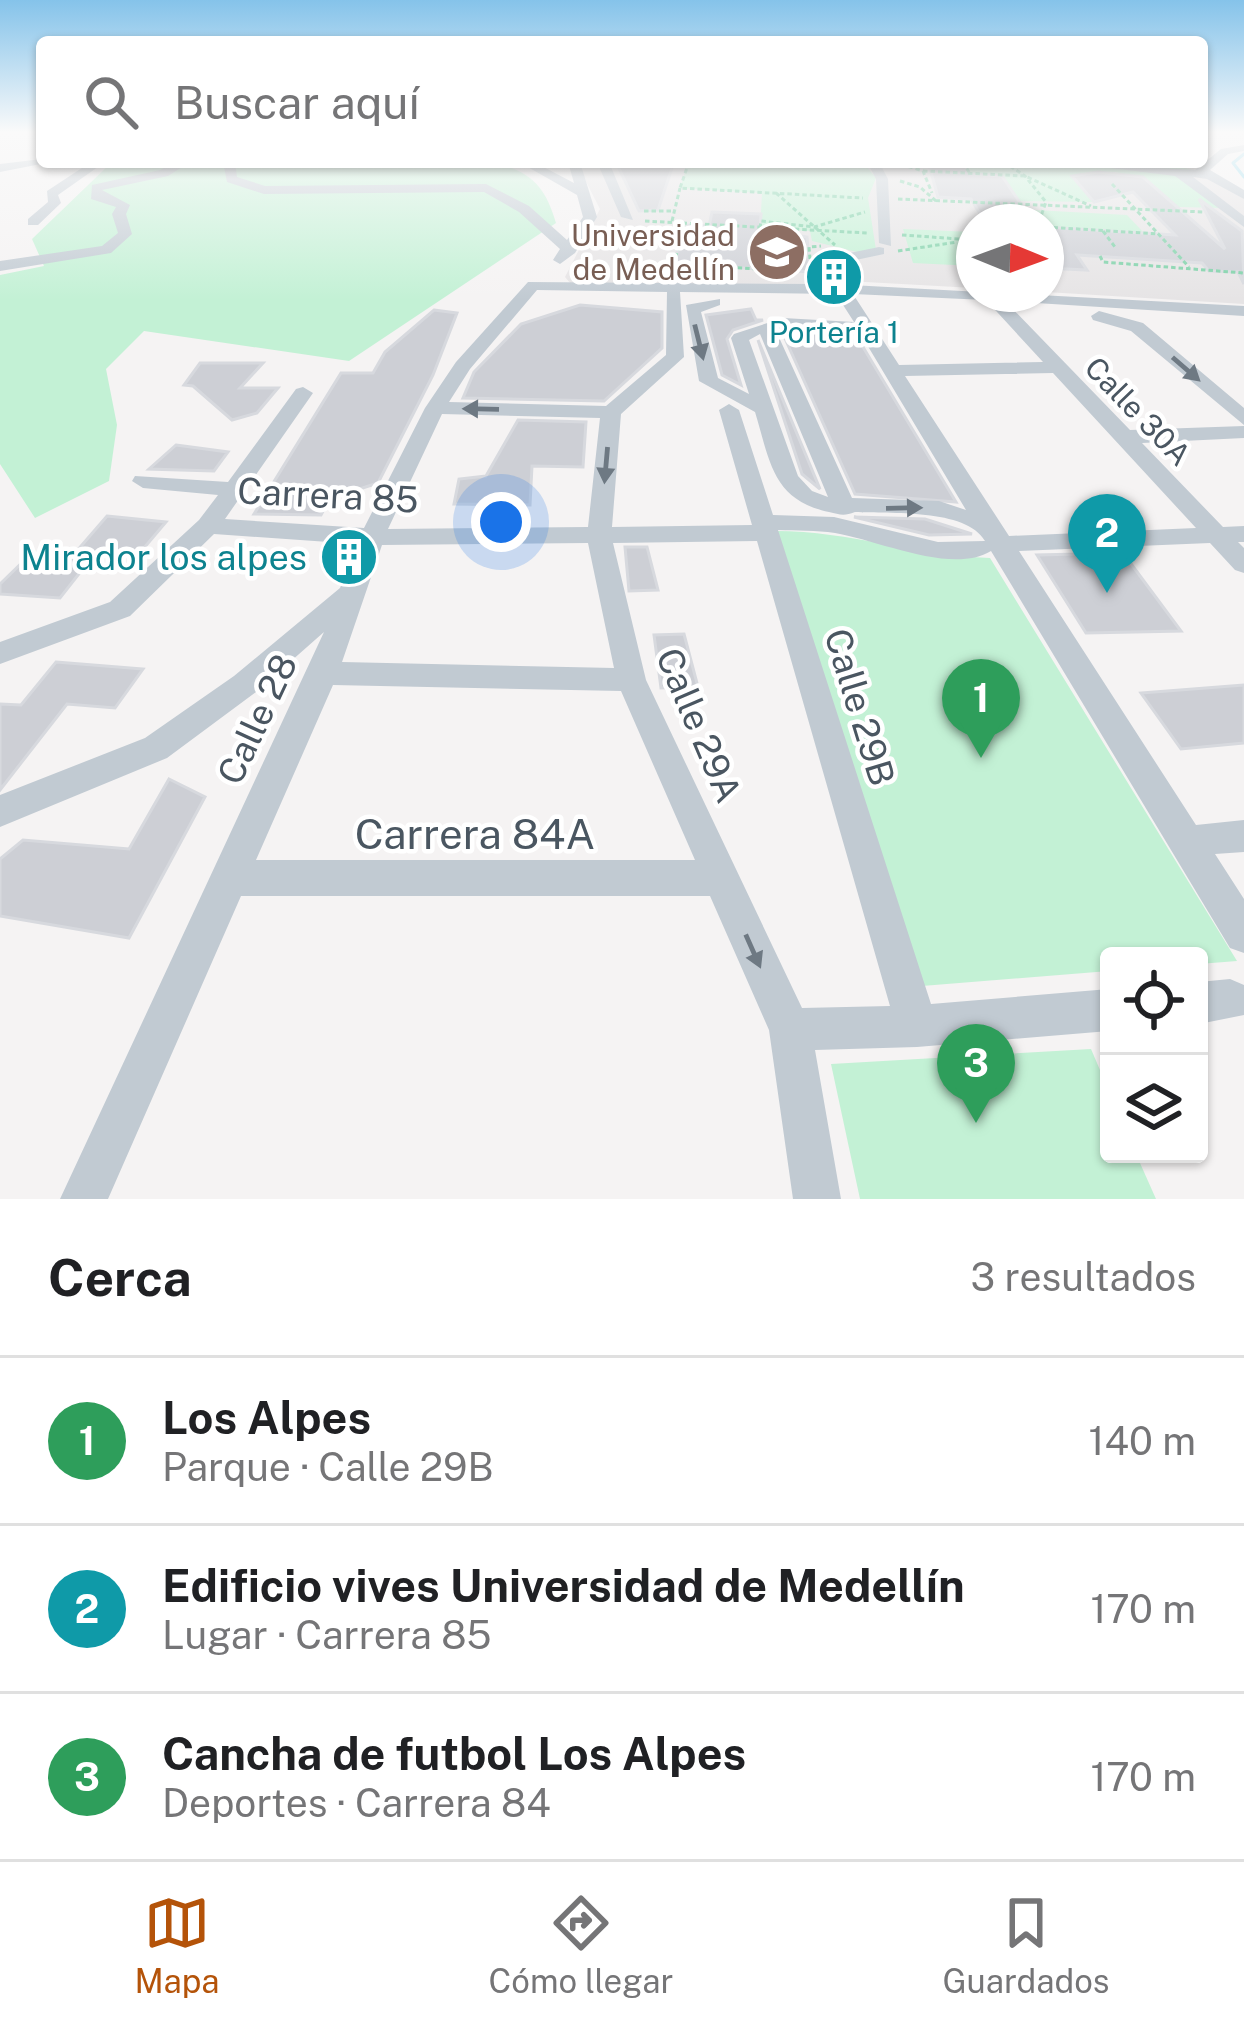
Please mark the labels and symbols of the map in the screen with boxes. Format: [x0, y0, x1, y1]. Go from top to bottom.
north arrow [956, 204, 1064, 312]
place label: Universidad de Medellín [571, 217, 735, 287]
school or university icon: Universidad de Medellín [746, 221, 808, 283]
building icon: Portería 1 [803, 246, 865, 308]
place label: Portería 1 [769, 314, 899, 350]
one-way arrow [691, 324, 710, 361]
street label: Calle 30A [1078, 349, 1198, 473]
one-way arrow [1171, 356, 1201, 382]
one-way arrow [461, 400, 499, 419]
one-way arrow [596, 447, 615, 484]
street label: Carrera 85 [236, 469, 420, 521]
your location [471, 492, 531, 552]
pin: 2 [1068, 494, 1146, 593]
one-way arrow [886, 498, 924, 518]
building icon: Mirador los alpes [318, 526, 380, 588]
place label: Mirador los alpes [20, 536, 307, 578]
street label: Calle 29B [816, 623, 904, 791]
street label: Calle 29A [648, 642, 750, 808]
street label: Calle 28 [209, 647, 305, 791]
pin: 1 [942, 659, 1020, 758]
street label: Carrera 84A [355, 809, 595, 858]
one-way arrow [744, 934, 764, 969]
pin: 3 [937, 1024, 1015, 1123]

